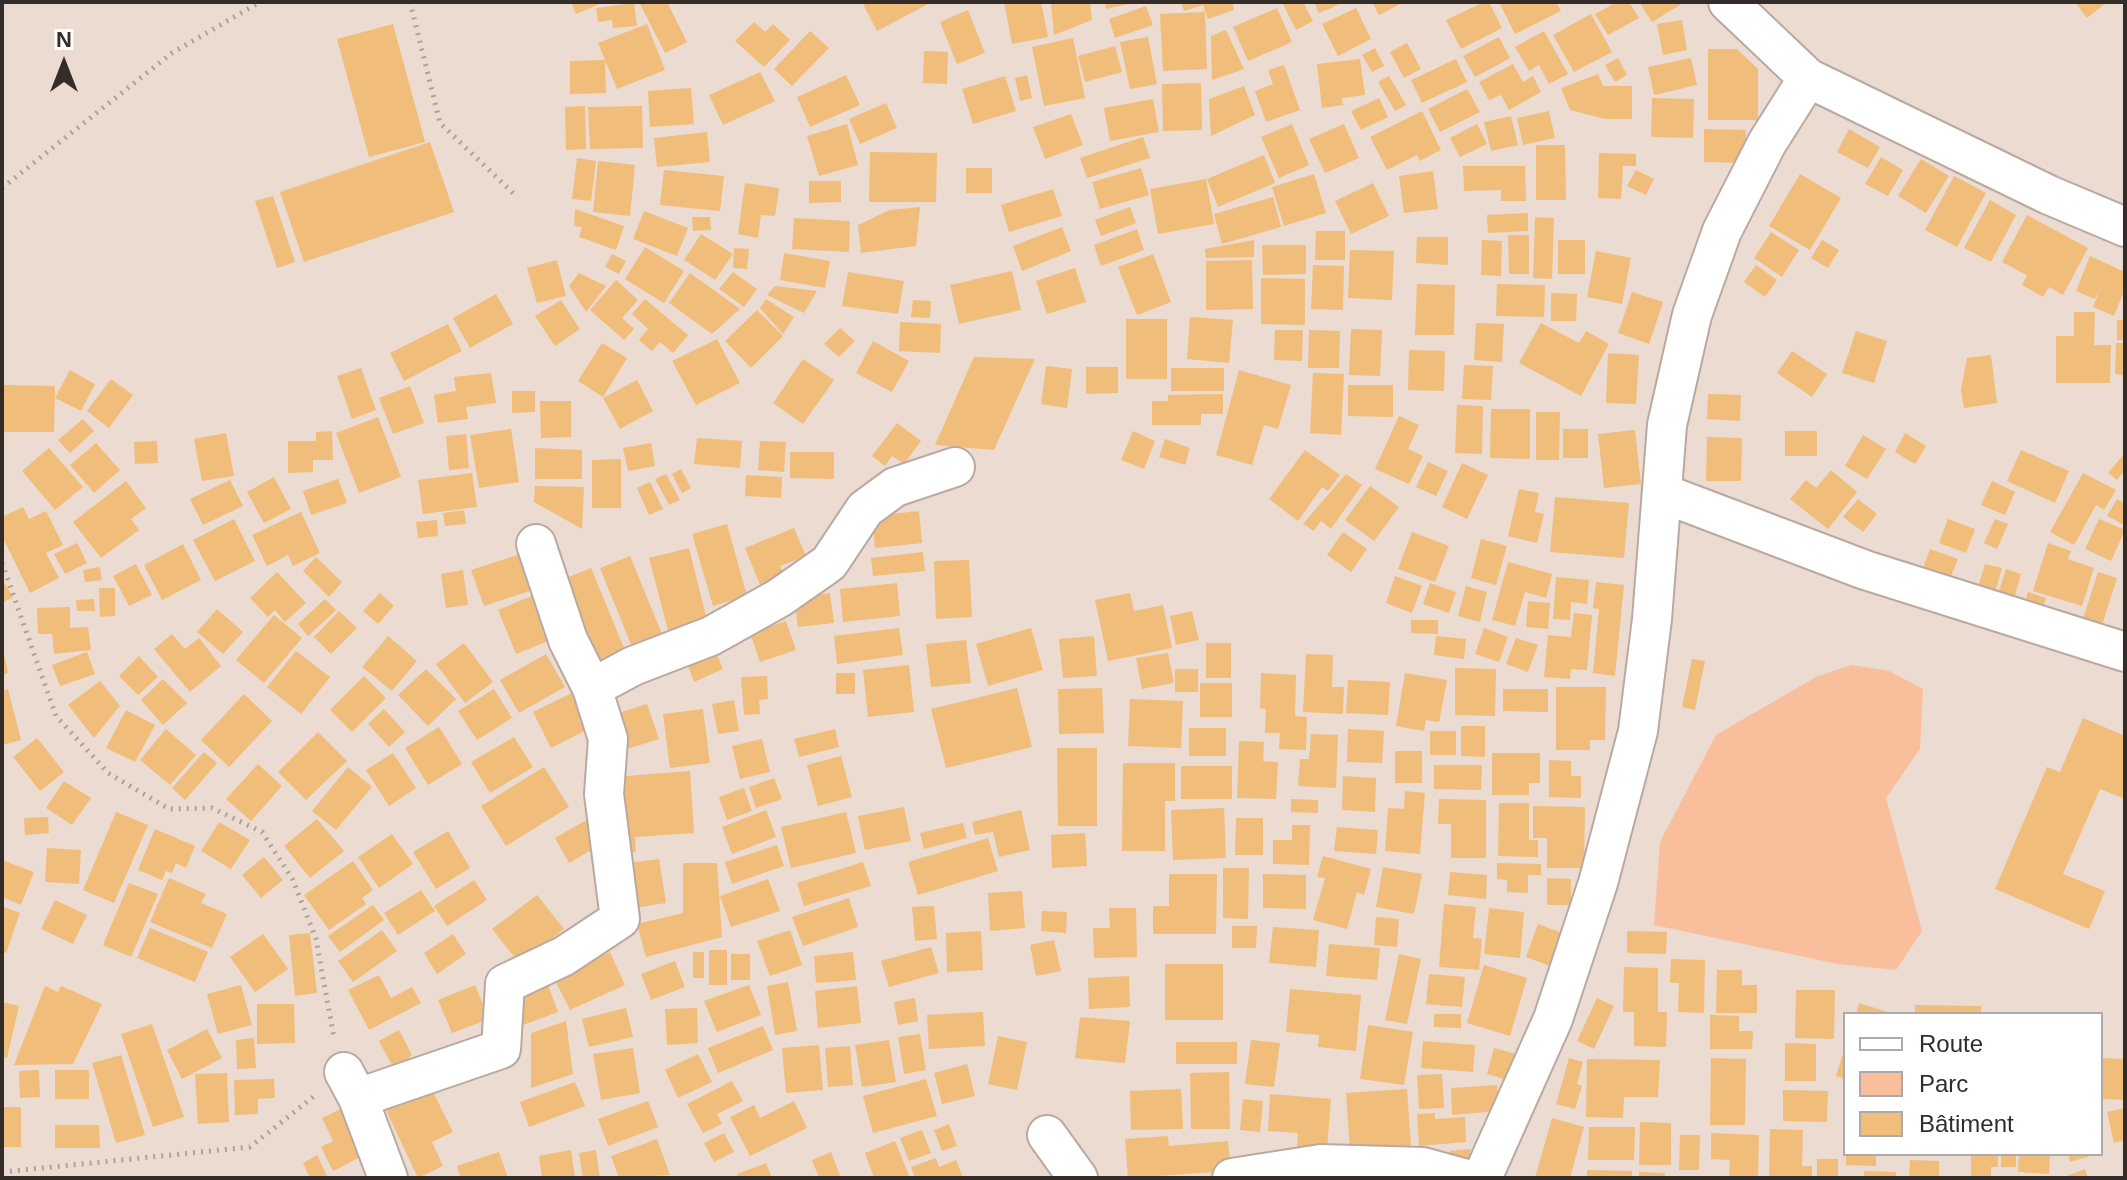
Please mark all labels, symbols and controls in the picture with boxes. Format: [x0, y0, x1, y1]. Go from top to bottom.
north arrow [24, 24, 104, 104]
text: N [56, 27, 72, 52]
legend [1843, 1012, 2103, 1156]
text: Route [1919, 1030, 1983, 1057]
text: Parc [1919, 1070, 1968, 1097]
text: Bâtiment [1919, 1110, 2014, 1137]

